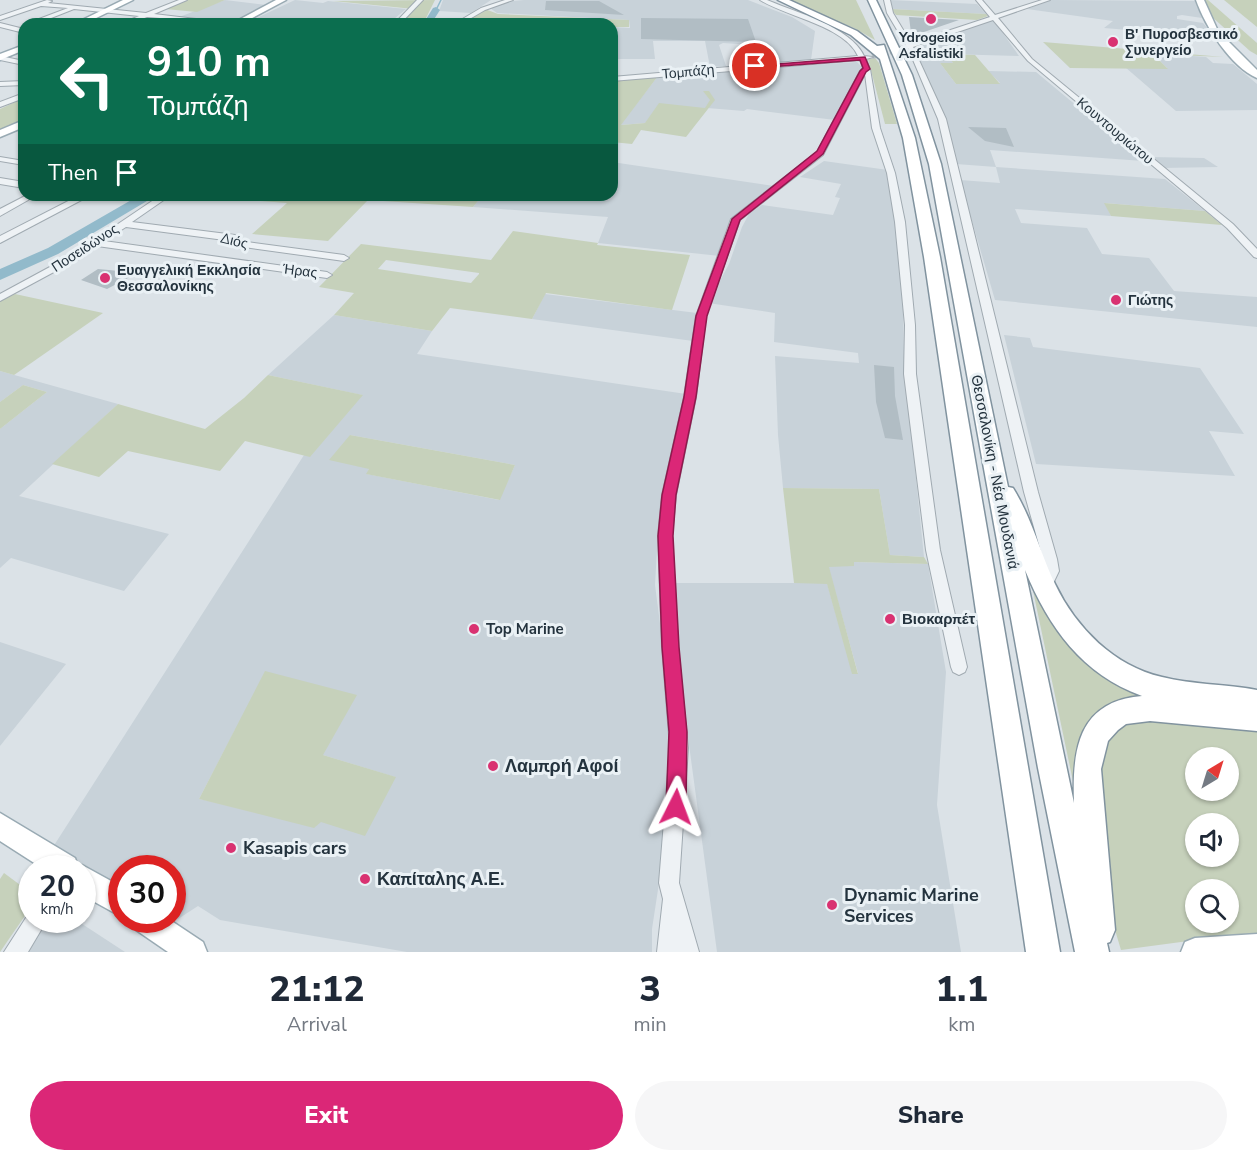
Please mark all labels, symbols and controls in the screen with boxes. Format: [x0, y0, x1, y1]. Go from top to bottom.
marker: Ydrogeios Asfalistiki [924, 12, 938, 26]
place label: Β' Πυροσβεστικό Συνεργείο [1125, 25, 1238, 60]
place label: Ydrogeios Asfalistiki [898, 28, 963, 63]
text: 910 m [147, 34, 271, 91]
marker: Β' Πυροσβεστικό Συνεργείο [1106, 35, 1120, 49]
pin [729, 40, 780, 91]
icon: left [48, 42, 126, 120]
icon: arrive [738, 49, 771, 82]
street label: Τομπάζη [661, 60, 715, 84]
text: Τομπάζη [147, 88, 249, 125]
street label: Κουντουριώτου [1073, 93, 1157, 169]
icon: arrive [110, 156, 143, 189]
text: Then [48, 158, 98, 188]
street label: Ποσειδώνος [48, 219, 122, 277]
street label: Διός [218, 228, 250, 254]
street label: Ήρας [281, 259, 319, 283]
place label: Ευαγγελική Εκκλησία Θεσσαλονίκης [117, 261, 261, 296]
marker: Ευαγγελική Εκκλησία Θεσσαλονίκης [98, 271, 112, 285]
place label: Γιώτης [1128, 291, 1173, 310]
marker: Γιώτης [1109, 293, 1123, 307]
street label: Θεσσαλονίκη - Νέα Μουδανιά [966, 373, 1024, 571]
place label: Βιοκαρπέτ [902, 609, 976, 629]
marker: Βιοκαρπέτ [883, 612, 897, 626]
place label: Top Marine [486, 619, 564, 639]
marker: Top Marine [467, 622, 481, 636]
north arrow [1185, 747, 1239, 801]
map controls [1185, 747, 1239, 933]
place label: Λαμπρή Αφοί [505, 754, 618, 778]
marker: Λαμπρή Αφοί [486, 759, 500, 773]
position arrow [644, 775, 708, 839]
button: sound [1185, 813, 1239, 867]
place label: Kasapis cars [243, 836, 347, 860]
marker: Kasapis cars [224, 841, 238, 855]
speed limit sign: 30 [108, 855, 186, 933]
text: 20 [39, 866, 75, 907]
place label: Καπίταλης Α.Ε. [377, 867, 505, 891]
marker: Καπίταλης Α.Ε. [358, 872, 372, 886]
button: search [1185, 879, 1239, 933]
place label: Dynamic Marine Services [844, 883, 979, 928]
marker: Dynamic Marine Services [825, 898, 839, 912]
text: km/h [40, 899, 74, 919]
text: 21:12 [269, 965, 365, 1014]
text: 3 [639, 965, 661, 1014]
text: 1.1 [936, 965, 988, 1014]
text: Arrival [287, 1011, 347, 1038]
text: min [634, 1011, 667, 1038]
text: km [948, 1011, 975, 1038]
button: Exit [30, 1081, 623, 1150]
button: Share [635, 1081, 1227, 1150]

